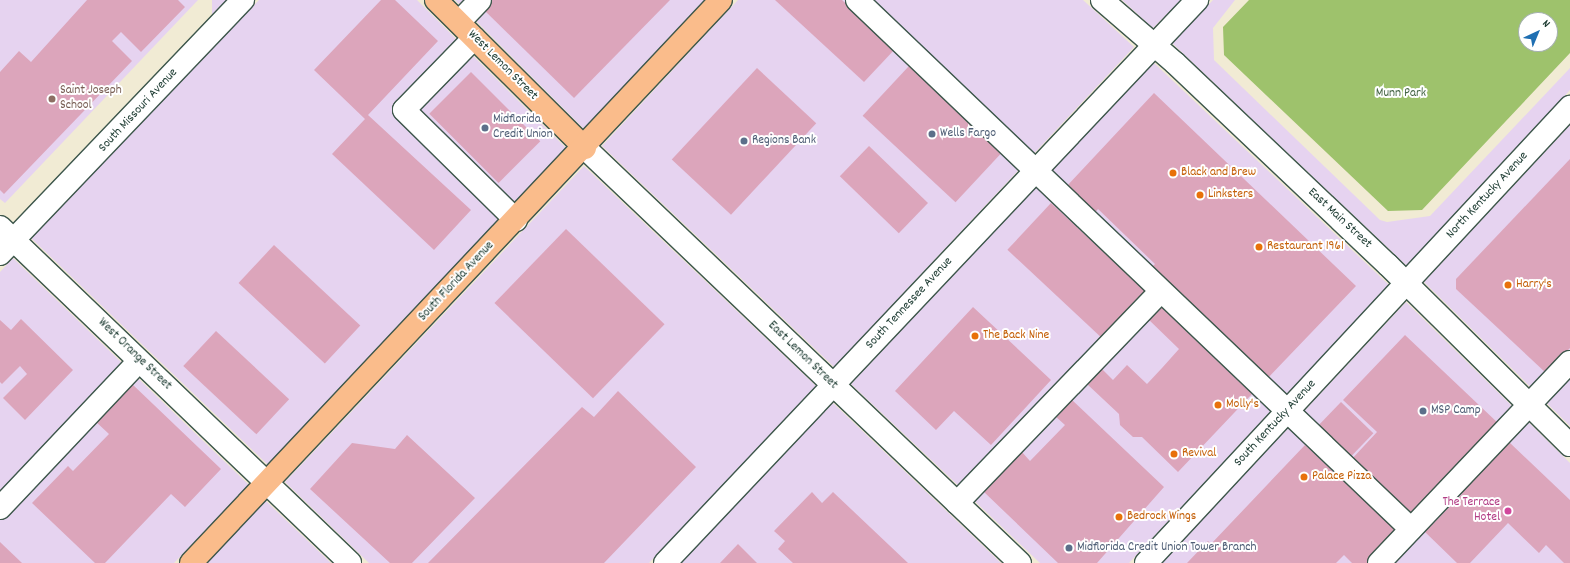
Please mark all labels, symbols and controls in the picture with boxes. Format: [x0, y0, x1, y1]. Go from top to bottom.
north arrow [1518, 12, 1558, 52]
text: N [1538, 16, 1553, 32]
street label: West Lemon Street [464, 28, 540, 104]
street label: South Missouri Avenue [96, 66, 182, 156]
place label: Saint Joseph School [60, 84, 122, 115]
park label: Munn Park [1376, 86, 1426, 102]
marker: Saint Joseph School [47, 94, 57, 104]
place label: Midflorida Credit Union [493, 113, 553, 144]
marker: Midflorida Credit Union [480, 123, 490, 133]
place label: Wells Fargo [940, 126, 996, 142]
marker: Wells Fargo [927, 129, 937, 139]
place label: Regions Bank [752, 133, 816, 149]
marker: Regions Bank [739, 136, 749, 146]
street label: North Kentucky Avenue [1444, 149, 1532, 243]
place label: Black and Brew [1181, 165, 1256, 181]
marker: Black and Brew [1168, 168, 1178, 178]
street label: East Main Street [1304, 185, 1374, 253]
place label: Linksters [1208, 187, 1253, 203]
marker: Linksters [1195, 190, 1205, 200]
street label: South Florida Avenue [416, 239, 498, 325]
place label: Restaurant 1961 [1267, 239, 1344, 255]
marker: Restaurant 1961 [1254, 242, 1264, 252]
street label: South Tennessee Avenue [863, 255, 957, 353]
place label: Harry's [1516, 277, 1552, 293]
marker: Harry's [1503, 280, 1513, 290]
street label: West Orange Street [94, 316, 174, 394]
street label: East Lemon Street [764, 319, 840, 393]
place label: The Back Nine [983, 328, 1049, 344]
marker: The Back Nine [970, 331, 980, 341]
street label: South Kentucky Avenue [1232, 377, 1320, 471]
place label: Molly's [1226, 397, 1259, 413]
marker: Molly's [1213, 400, 1223, 410]
place label: MSP Camp [1431, 403, 1481, 419]
marker: MSP Camp [1418, 406, 1428, 416]
place label: Revival [1182, 446, 1216, 462]
marker: Revival [1169, 449, 1179, 459]
place label: Palace Pizza [1312, 469, 1371, 485]
marker: Palace Pizza [1299, 472, 1309, 482]
place label: The Terrace Hotel [1443, 496, 1500, 527]
marker: The Terrace Hotel [1503, 506, 1513, 516]
place label: Bedrock Wings [1127, 509, 1196, 525]
marker: Bedrock Wings [1114, 512, 1124, 522]
place label: Midflorida Credit Union Tower Branch [1077, 540, 1256, 556]
marker: Midflorida Credit Union Tower Branch [1064, 543, 1074, 553]

